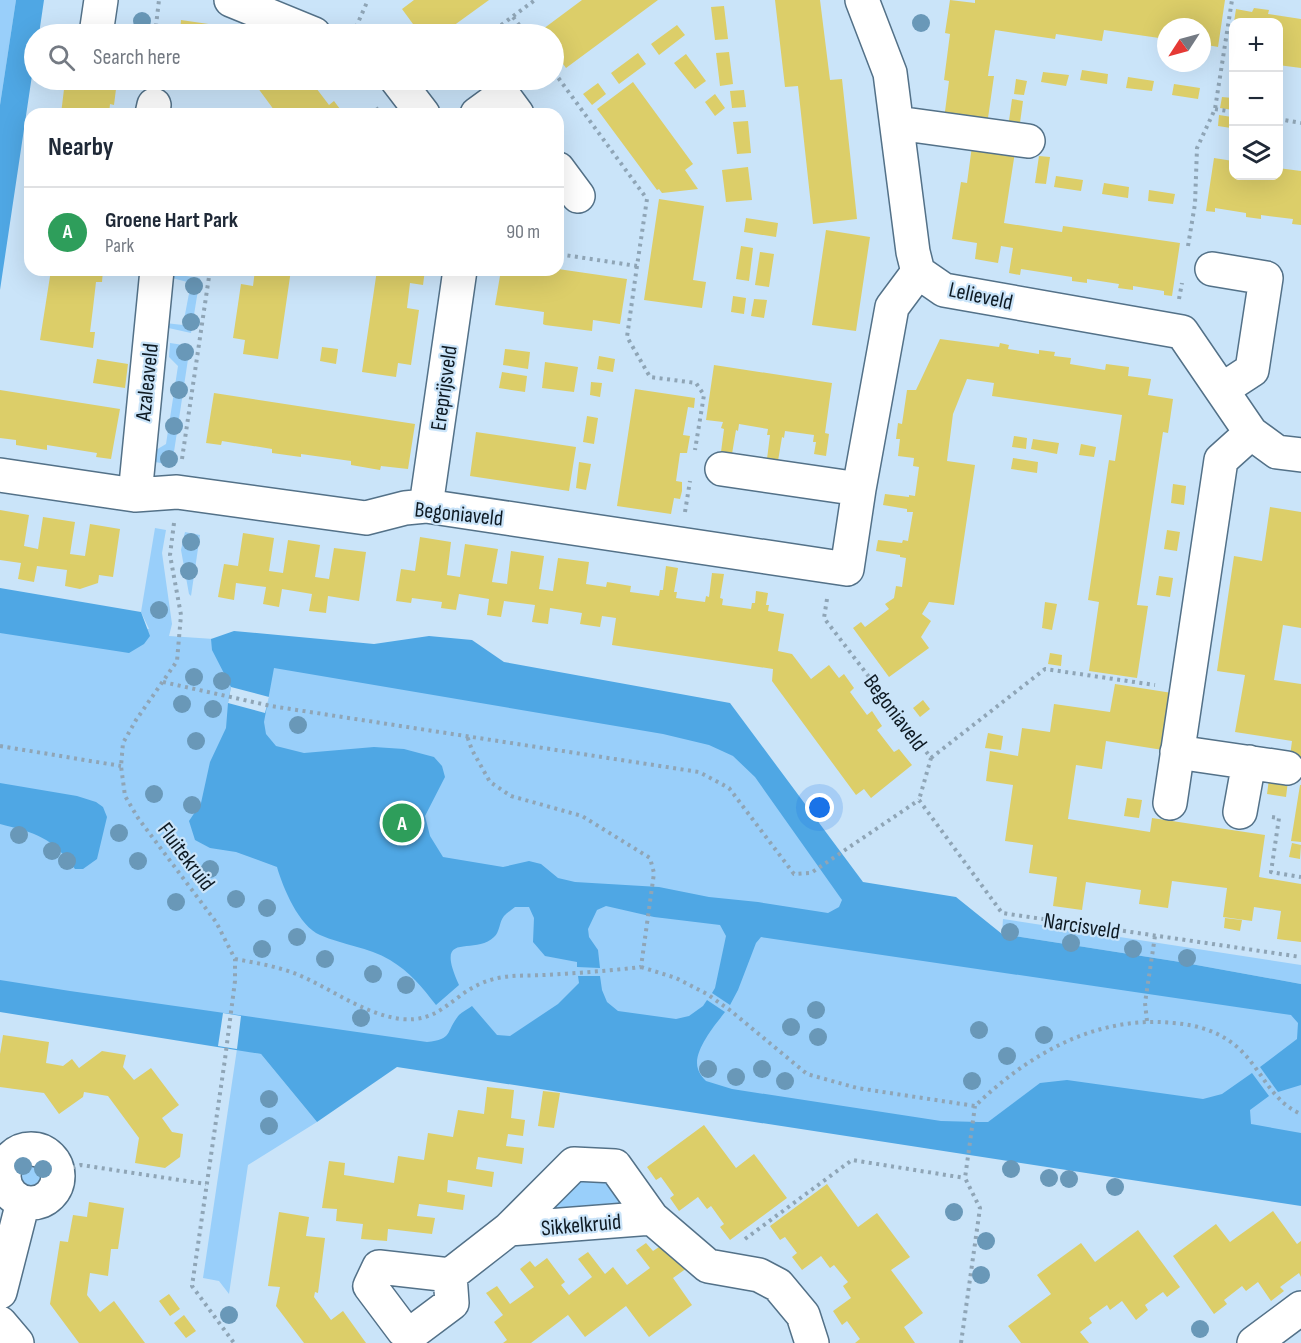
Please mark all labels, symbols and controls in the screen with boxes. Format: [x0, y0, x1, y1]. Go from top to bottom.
north arrow [1157, 18, 1211, 72]
map controls [1229, 18, 1283, 180]
button: + [1229, 18, 1283, 72]
search box [24, 24, 564, 90]
icon: search [45, 41, 78, 74]
text: Search here [93, 44, 180, 71]
button: − [1229, 72, 1283, 126]
button: layers [1229, 126, 1283, 180]
text: Nearby [48, 132, 114, 163]
text: Groene Hart Park [105, 207, 238, 234]
text: A [63, 220, 72, 244]
text: 90 m [506, 220, 540, 244]
text: Park [105, 234, 134, 258]
street label: Lelieveld [946, 277, 1015, 316]
street label: Azaleaveld [130, 342, 165, 423]
street label: Ereprijsveld [425, 344, 464, 432]
street label: Begoniaveld [413, 496, 504, 533]
street label: Begoniaveld [857, 669, 932, 756]
your location [805, 793, 834, 822]
pin: A [382, 800, 422, 846]
street label: Fluitekruid [151, 818, 220, 896]
street label: Narcisveld [1042, 907, 1122, 946]
street label: Sikkelkruid [540, 1209, 622, 1242]

